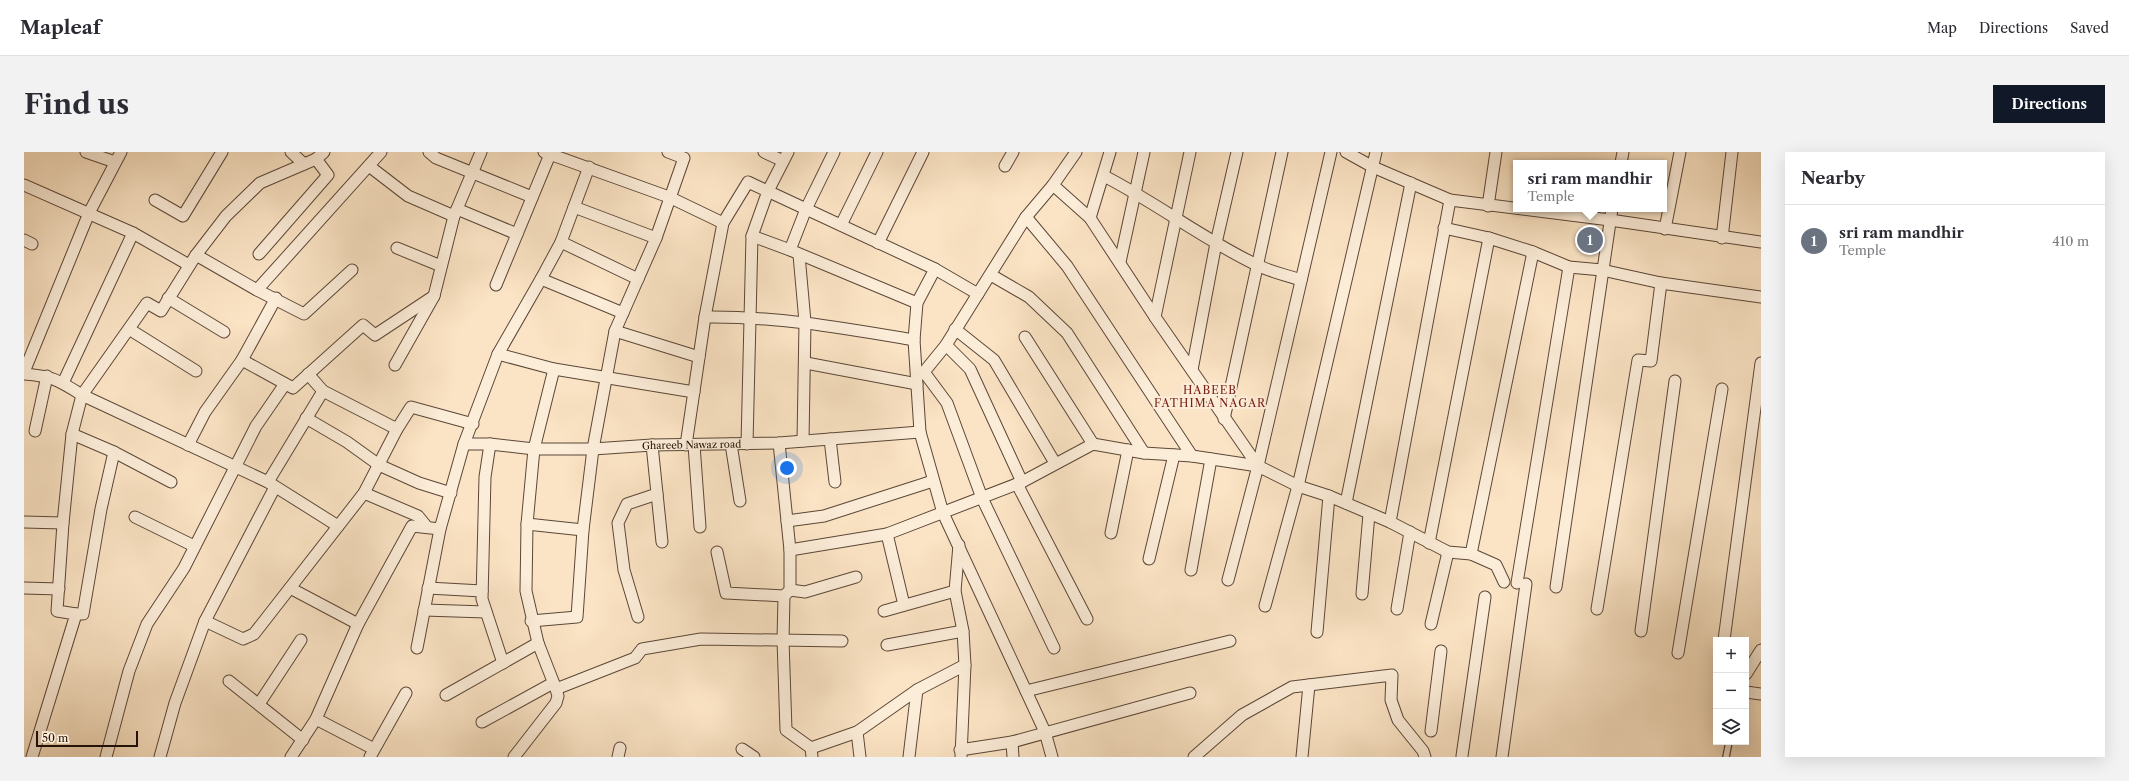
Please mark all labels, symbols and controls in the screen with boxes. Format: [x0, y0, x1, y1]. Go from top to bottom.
text: Mapleaf [20, 16, 101, 39]
text: Map [1927, 19, 1957, 37]
text: Directions [1979, 19, 2048, 37]
text: Saved [2070, 19, 2109, 37]
button: Directions [1993, 85, 2105, 123]
text: Find us [24, 87, 129, 121]
popup [1513, 160, 1667, 212]
text: Nearby [1801, 168, 1865, 188]
text: sri ram mandhir [1528, 169, 1652, 188]
text: Temple [1528, 188, 1575, 204]
text: sri ram mandhir [1839, 223, 1964, 242]
pin: 1 [1577, 225, 1603, 255]
text: 1 [1811, 233, 1817, 249]
text: 410 m [2052, 233, 2089, 249]
text: Temple [1839, 242, 1886, 258]
district label: HABEEB FATHIMA NAGAR [1154, 383, 1266, 410]
street label: Ghareeb Nawaz road [641, 438, 741, 453]
your location [777, 458, 797, 478]
map controls [1713, 637, 1749, 745]
button: + [1713, 637, 1749, 673]
button: − [1713, 673, 1749, 709]
button: layers [1713, 709, 1749, 745]
scale bar [36, 729, 138, 748]
text: 50 m [42, 731, 68, 745]

